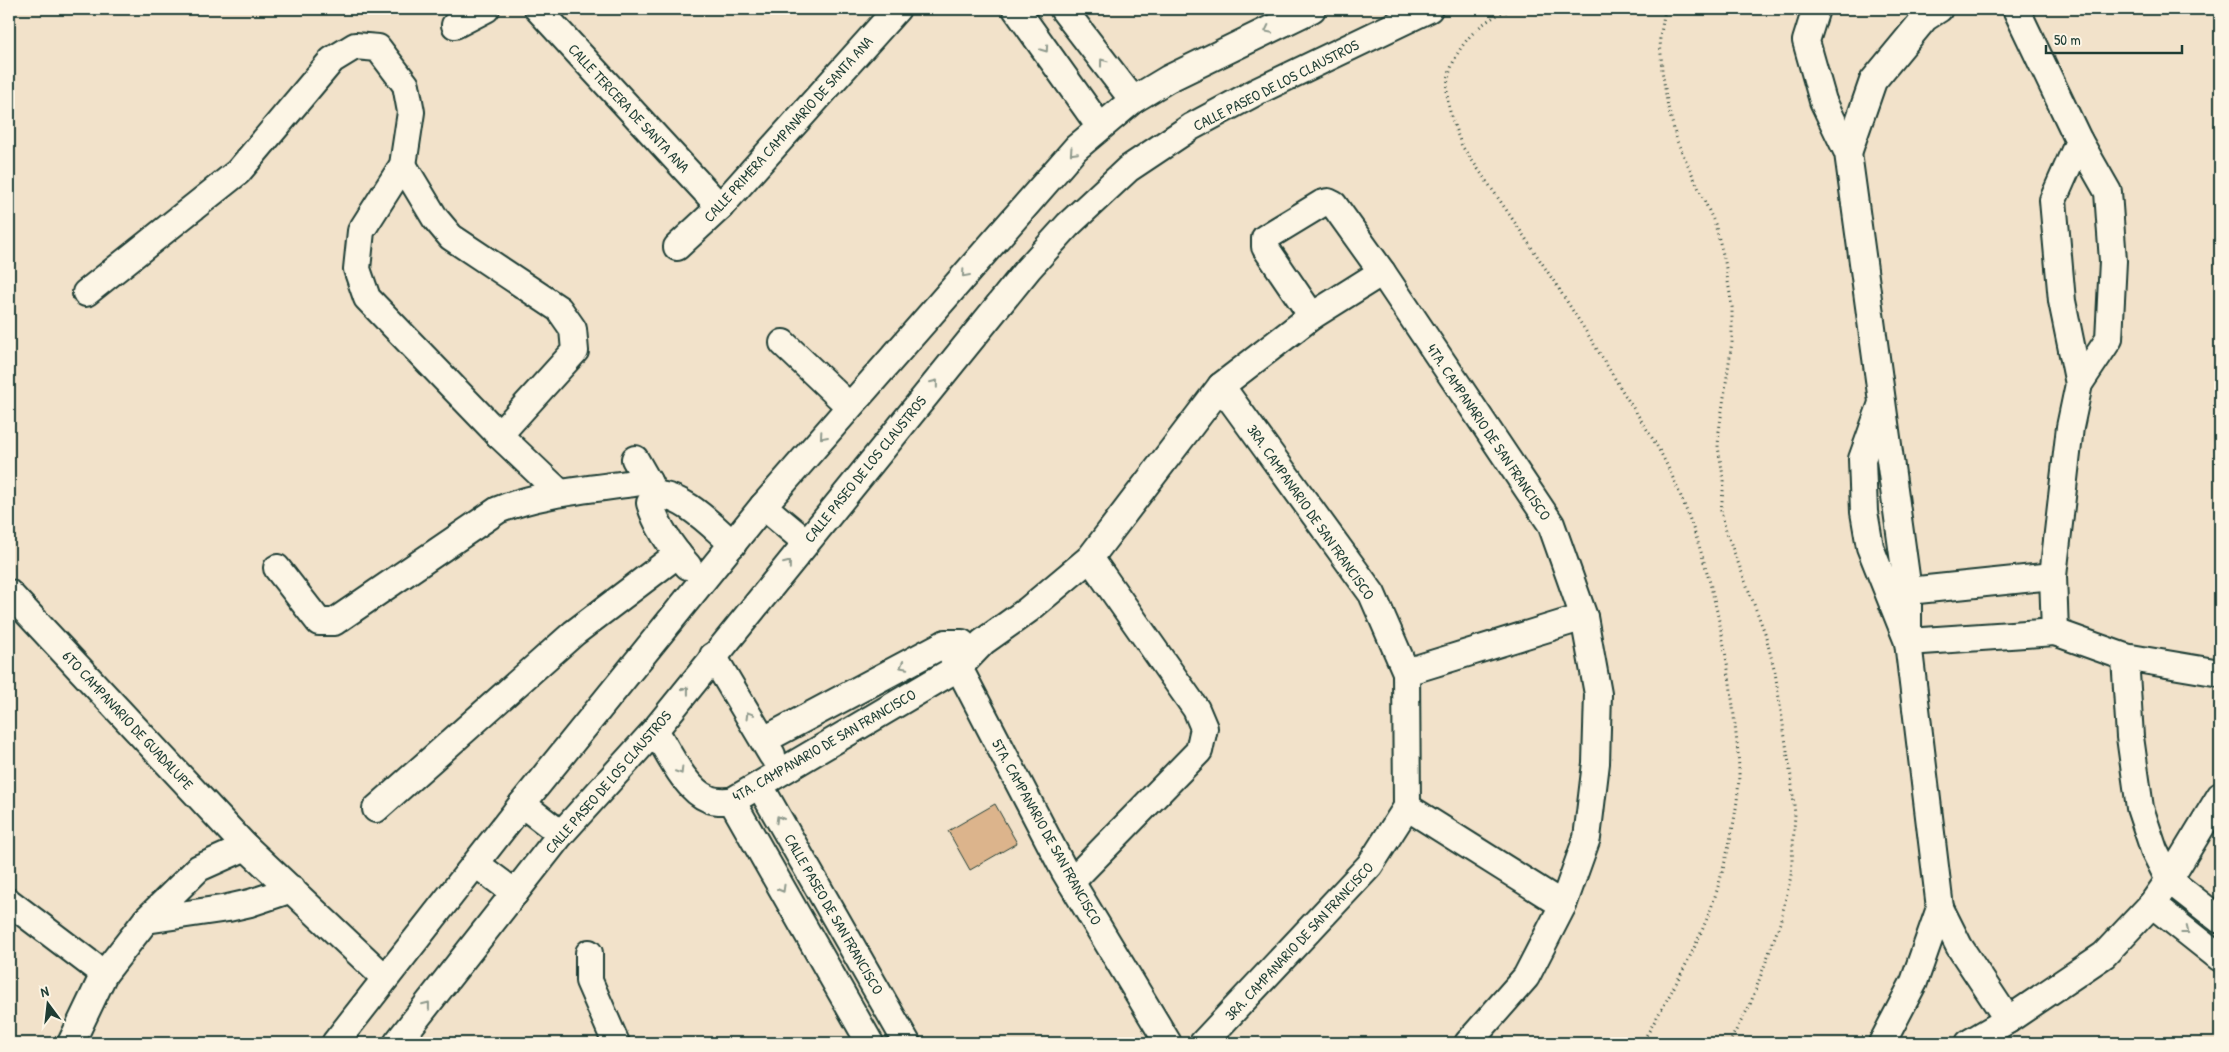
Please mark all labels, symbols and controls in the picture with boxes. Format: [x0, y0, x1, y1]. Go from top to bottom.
scale bar [2046, 22, 2183, 54]
one-way arrow [1264, 24, 1273, 34]
text: 50 m [2054, 29, 2081, 50]
street label: CALLE PRIMERA CAMPANARIO DE SANTA ANA [699, 31, 878, 227]
street label: CALLE PASEO DE LOS CLAUSTROS [1190, 34, 1363, 136]
street label: CALLE TERCERA DE SANTA ANA [564, 39, 695, 178]
one-way arrow [1039, 43, 1048, 52]
one-way arrow [1101, 59, 1109, 68]
one-way arrow [1069, 147, 1078, 156]
one-way arrow [962, 269, 971, 278]
street label: 4TA. CAMPANARIO DE SAN FRANCISCO [1422, 340, 1556, 524]
one-way arrow [929, 380, 938, 389]
street label: CALLE PASEO DE LOS CLAUSTROS [799, 391, 931, 547]
street label: 3RA. CAMPANARIO DE SAN FRANCISCO [1242, 420, 1380, 604]
one-way arrow [820, 430, 829, 439]
one-way arrow [783, 561, 791, 570]
street label: 6TO CAMPANARIO DE GUADALUPE [58, 646, 198, 794]
one-way arrow [899, 660, 908, 670]
street label: 4TA. CAMPANARIO DE SAN FRANCISCO [728, 684, 920, 806]
one-way arrow [680, 687, 688, 696]
street label: CALLE PASEO DE LOS CLAUSTROS [540, 706, 676, 858]
one-way arrow [745, 712, 755, 721]
street label: 5TA. CAMPANARIO DE SAN FRANCISCO [987, 735, 1107, 929]
one-way arrow [674, 766, 684, 775]
one-way arrow [775, 815, 785, 824]
street label: CALLE PASEO DE SAN FRANCISCO [779, 830, 889, 998]
street label: 3RA. CAMPANARIO DE SAN FRANCISCO [1220, 857, 1378, 1025]
one-way arrow [776, 883, 786, 892]
one-way arrow [2180, 925, 2189, 933]
north arrow [22, 980, 72, 1030]
text: N [38, 981, 51, 1001]
one-way arrow [422, 1002, 430, 1011]

